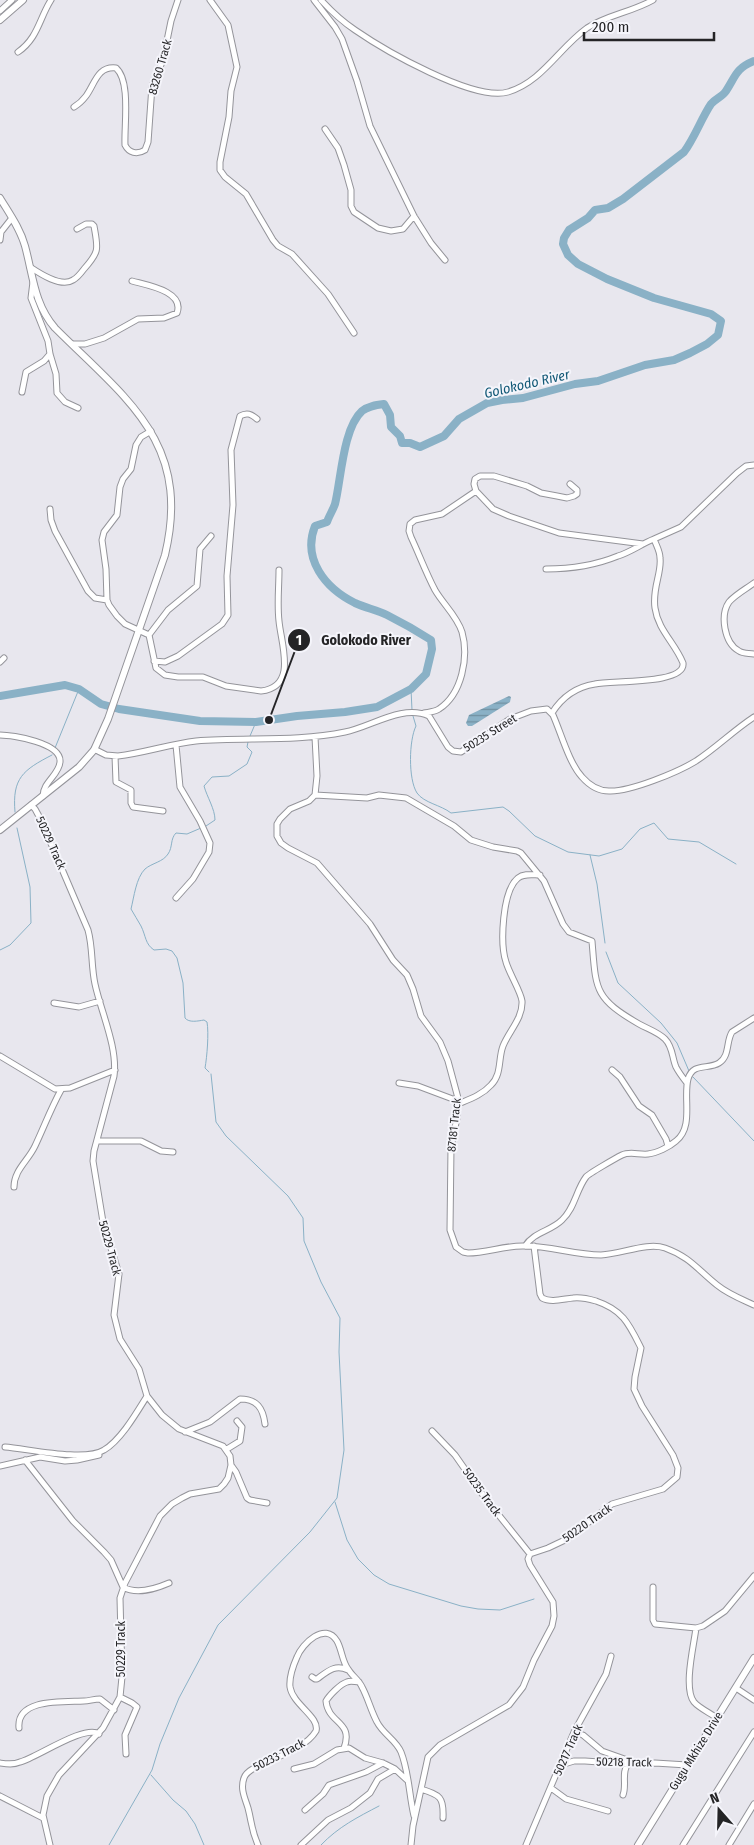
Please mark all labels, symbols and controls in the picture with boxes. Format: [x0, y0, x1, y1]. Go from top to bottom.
scale bar [584, 10, 714, 42]
text: 200 m [592, 18, 629, 36]
street label: 83260 Track [145, 37, 175, 96]
water label: Golokodo River [483, 366, 573, 402]
callout: Golokodo River [286, 626, 421, 655]
text: 1 [296, 631, 302, 649]
text: Golokodo River [321, 632, 412, 649]
street label: 50235 Street [461, 711, 519, 755]
street label: 50229 Track [33, 814, 69, 872]
street label: 87181 Track [444, 1097, 464, 1153]
street label: 50229 Track [96, 1219, 124, 1277]
street label: 50235 Track [460, 1465, 504, 1519]
street label: 50220 Track [560, 1501, 615, 1545]
street label: 50229 Track [114, 1620, 128, 1677]
street label: Gugu Mkhize Drive [666, 1709, 726, 1793]
street label: 50217 Track [550, 1722, 586, 1778]
street label: 50233 Track [251, 1736, 308, 1774]
street label: 50218 Track [596, 1755, 652, 1769]
north arrow [694, 1785, 744, 1835]
text: N [708, 1789, 722, 1808]

